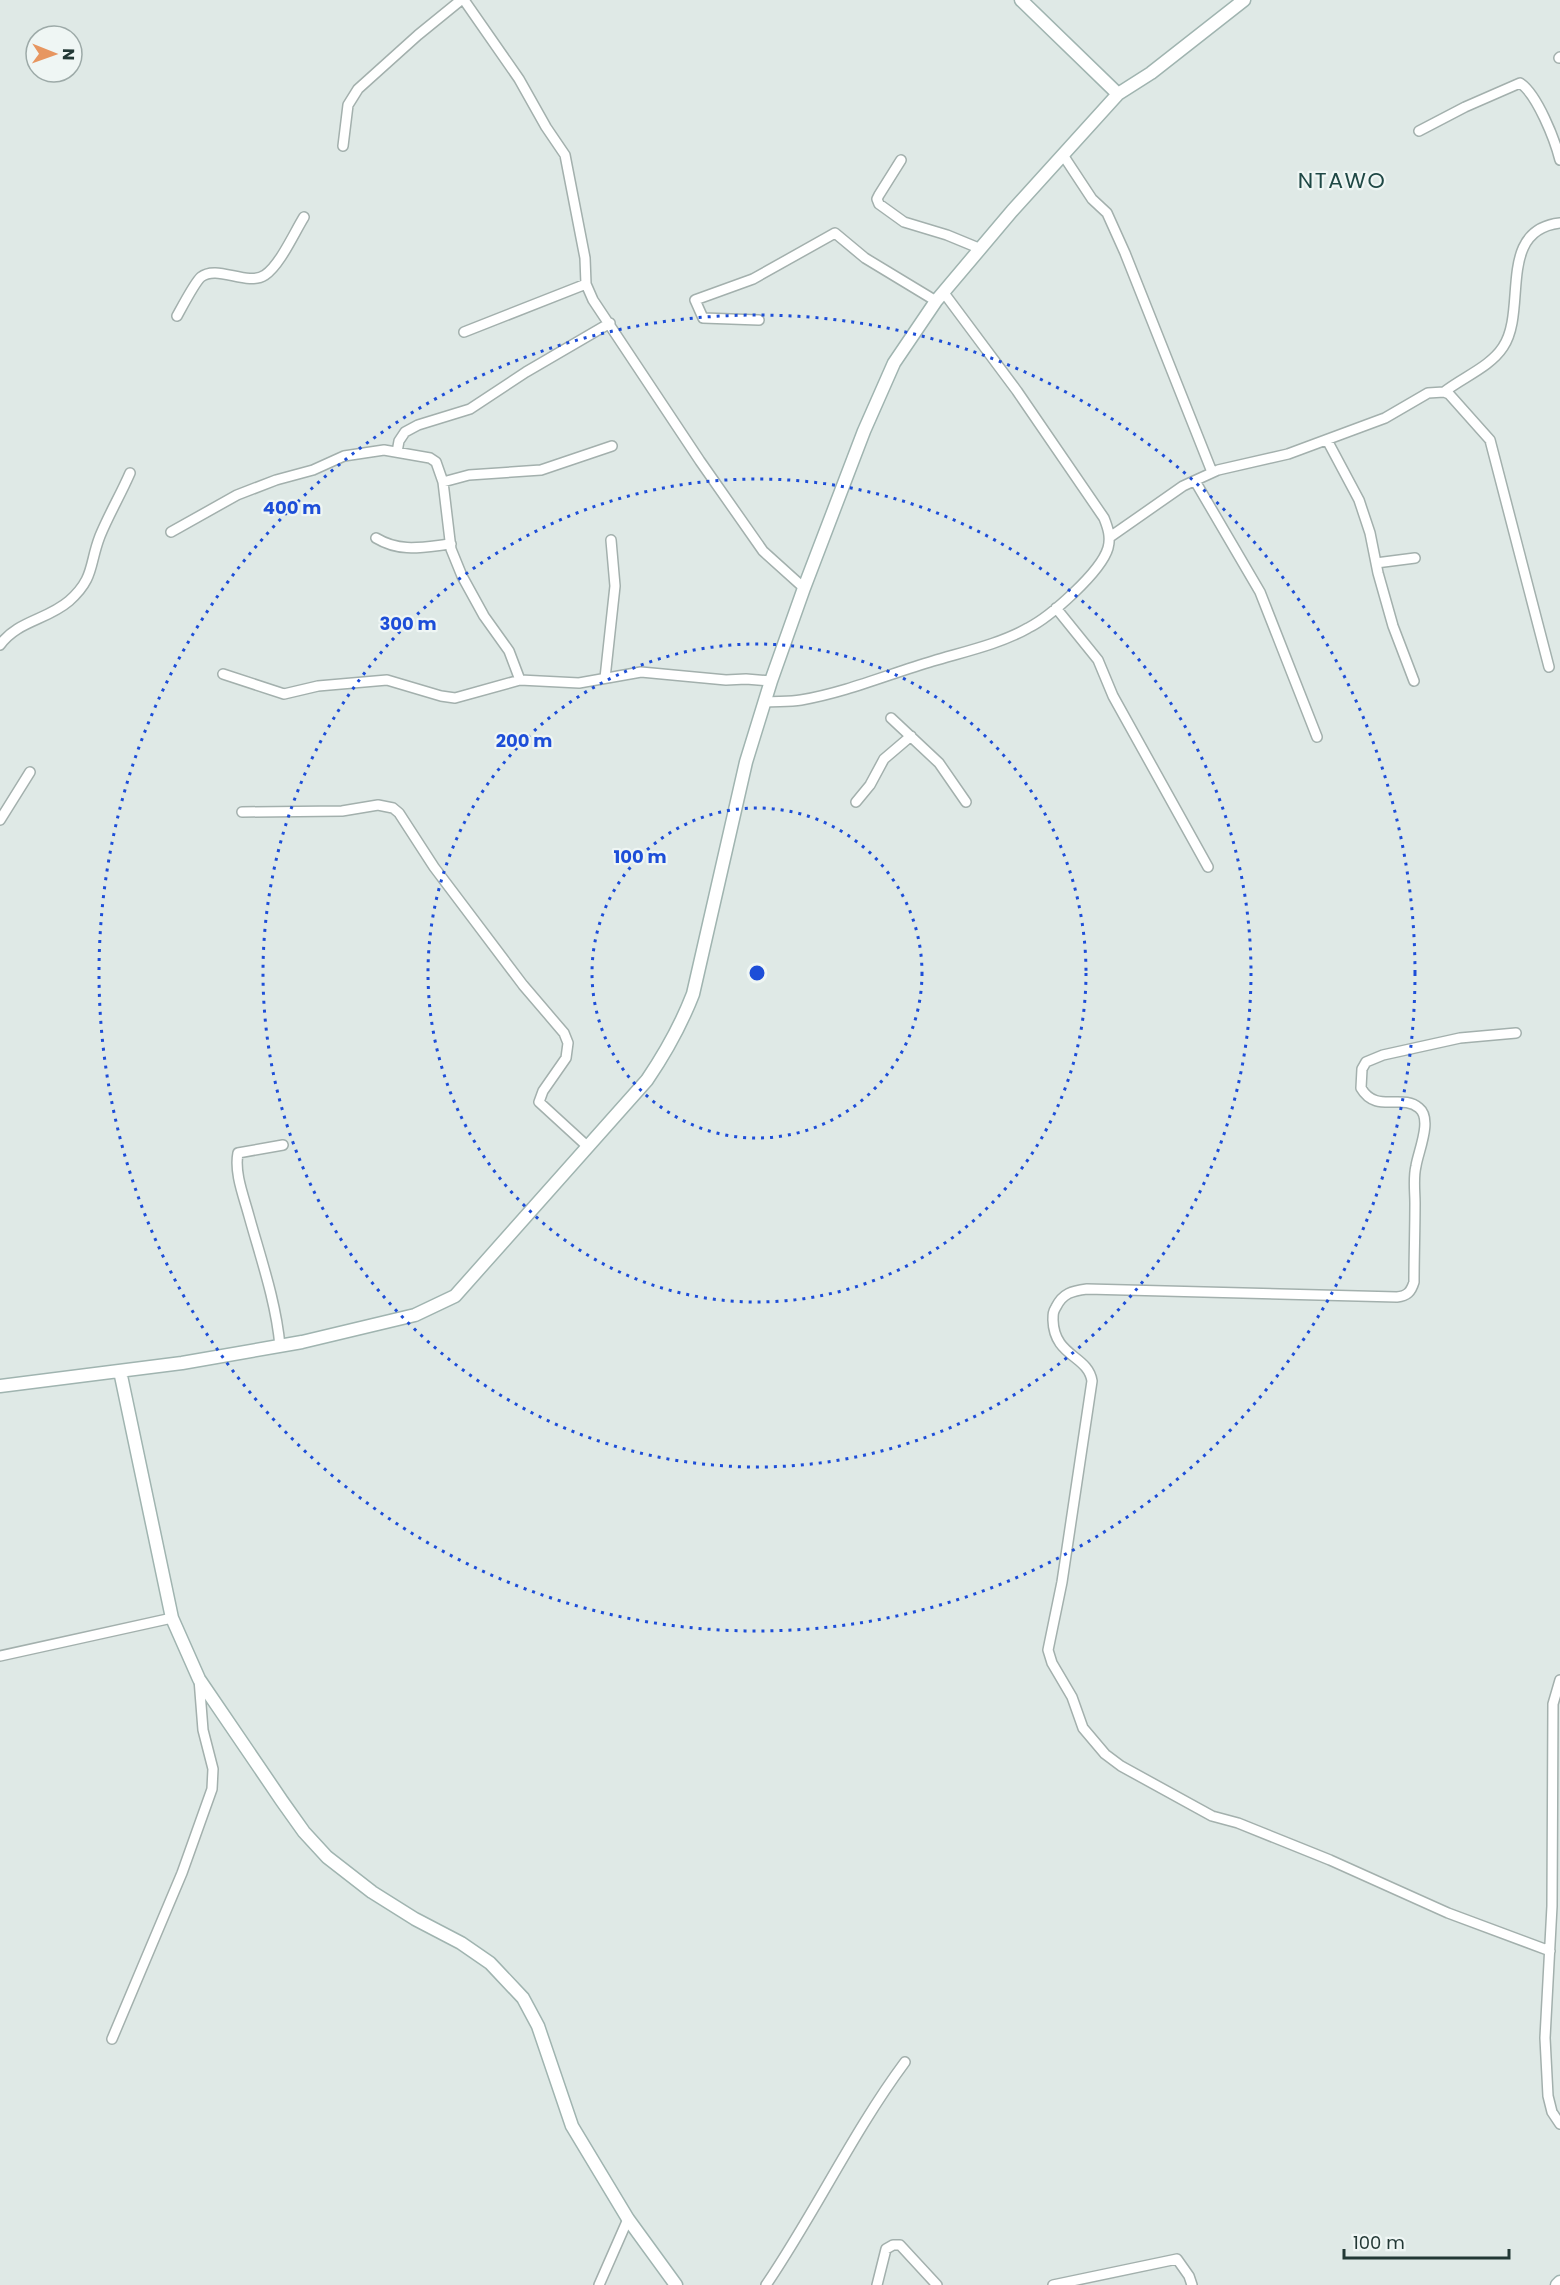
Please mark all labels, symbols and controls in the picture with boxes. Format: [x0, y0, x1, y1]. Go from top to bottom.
north arrow [24, 24, 84, 84]
text: N [57, 48, 80, 60]
district label: NTAWO [1298, 165, 1386, 196]
text: 400 m [263, 495, 321, 520]
text: 300 m [379, 611, 437, 636]
text: 200 m [496, 728, 552, 753]
text: 100 m [613, 844, 667, 869]
centre of rings [747, 963, 767, 983]
scale bar [1344, 2222, 1509, 2260]
text: 100 m [1353, 2230, 1405, 2255]

